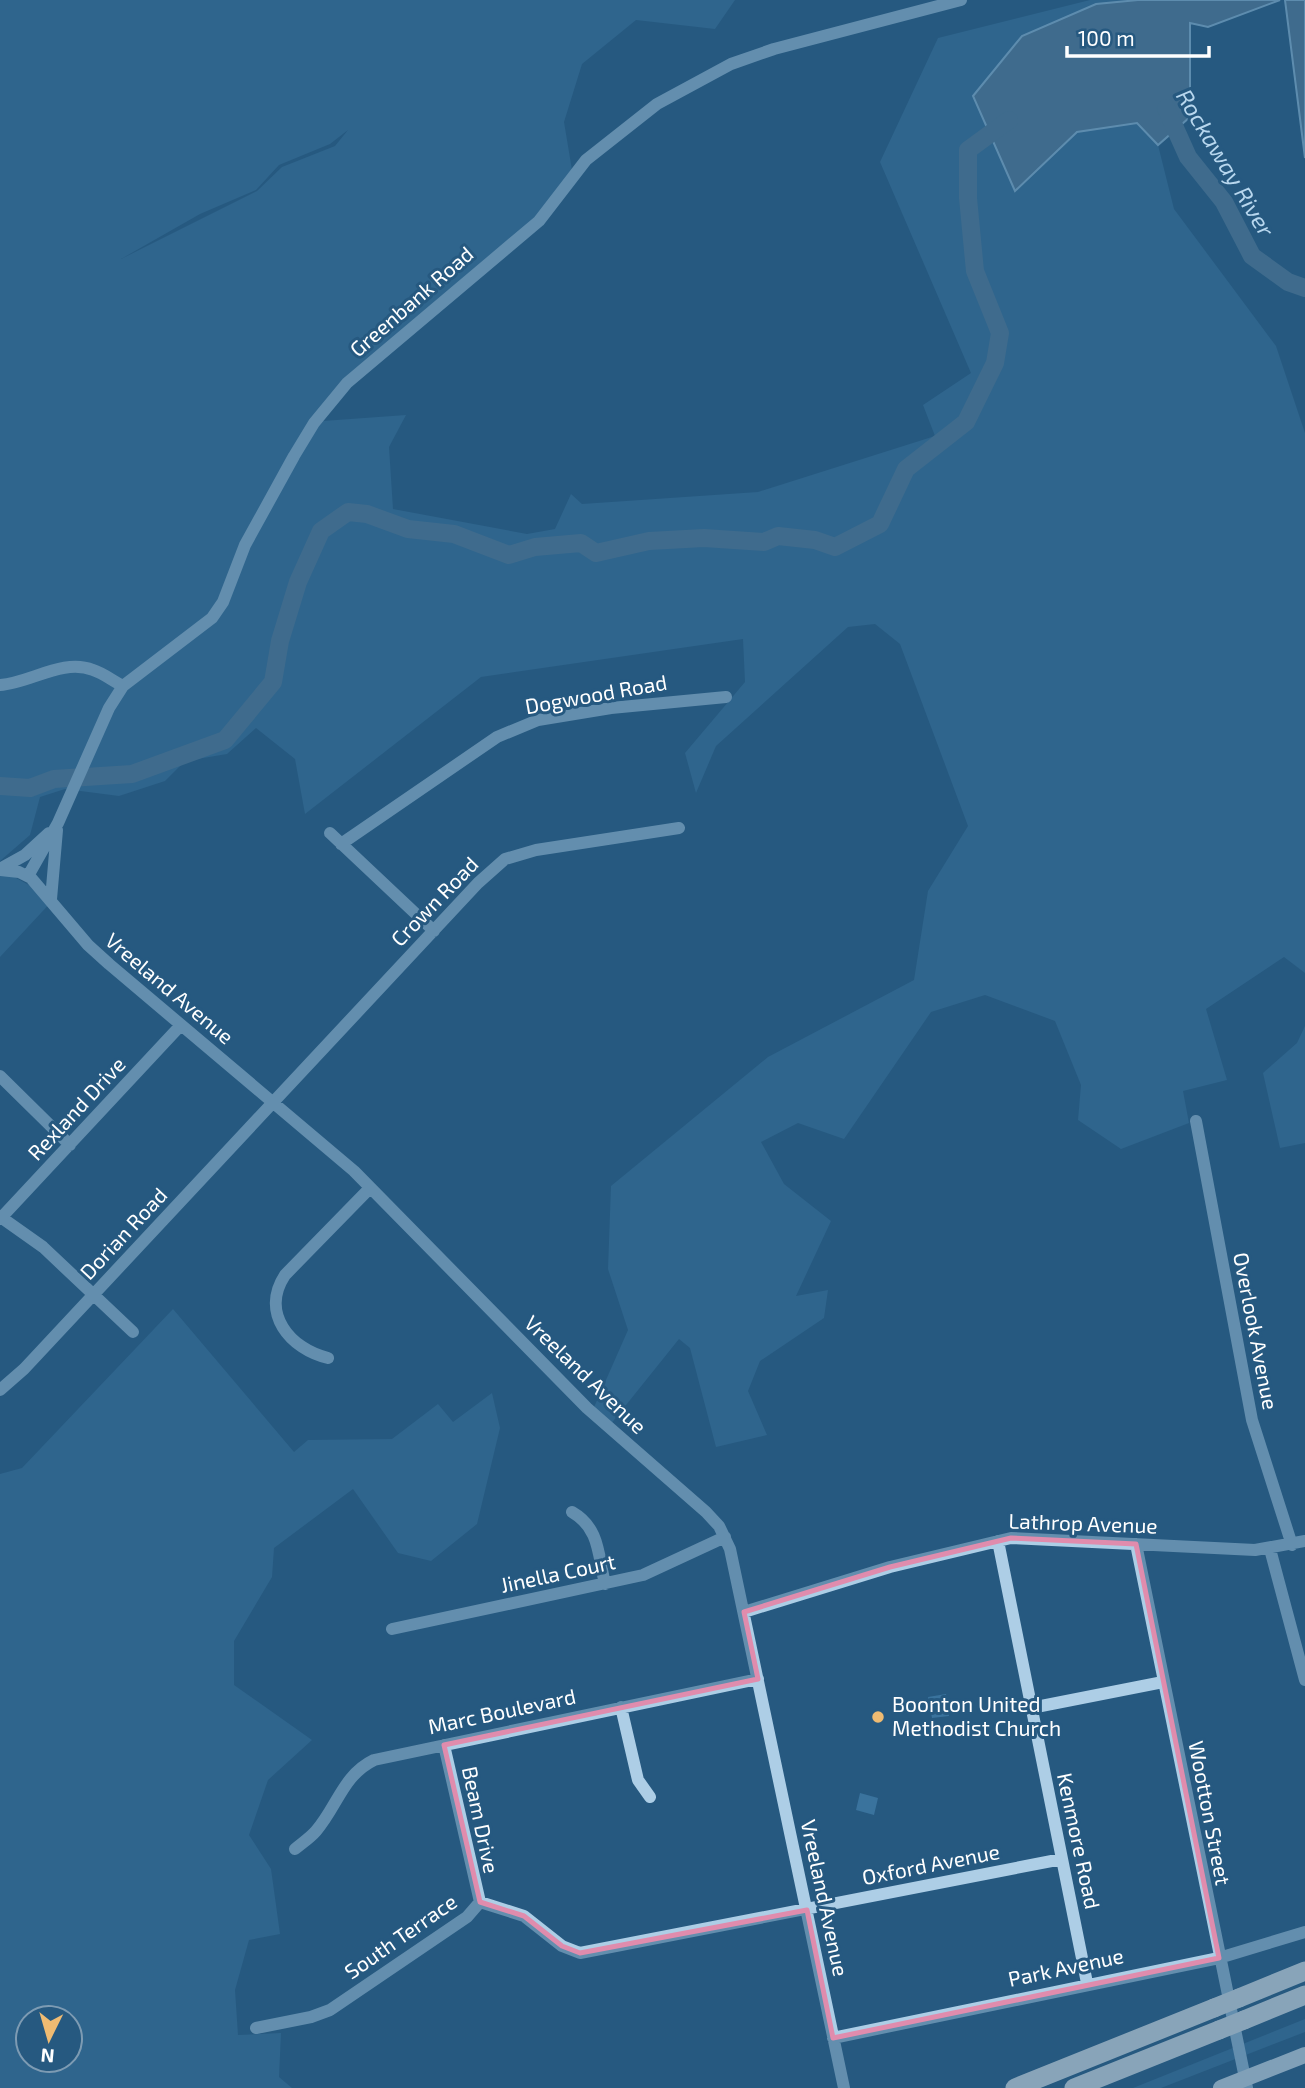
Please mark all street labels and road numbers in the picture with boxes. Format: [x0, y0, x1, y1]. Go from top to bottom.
street label: Greenbank Road [344, 240, 478, 361]
street label: Dogwood Road [523, 669, 669, 718]
street label: Crown Road [385, 851, 483, 951]
street label: Vreeland Avenue [101, 927, 239, 1049]
street label: Rexland Drive [22, 1051, 130, 1165]
street label: Dorian Road [74, 1182, 172, 1284]
street label: Overlook Avenue [1229, 1250, 1284, 1412]
street label: Vreeland Avenue [520, 1310, 652, 1438]
street label: Lathrop Avenue [1008, 1507, 1158, 1538]
street label: Jinella Court [498, 1548, 617, 1597]
street label: Marc Boulevard [426, 1683, 578, 1738]
street label: Wootton Street [1184, 1738, 1237, 1887]
street label: Beam Drive [458, 1764, 505, 1875]
street label: Kenmore Road [1053, 1770, 1106, 1911]
street label: Vreeland Avenue [797, 1817, 854, 1978]
street label: Oxford Avenue [860, 1838, 1002, 1889]
street label: South Terrace [339, 1888, 461, 1984]
street label: Park Avenue [1006, 1942, 1126, 1991]

